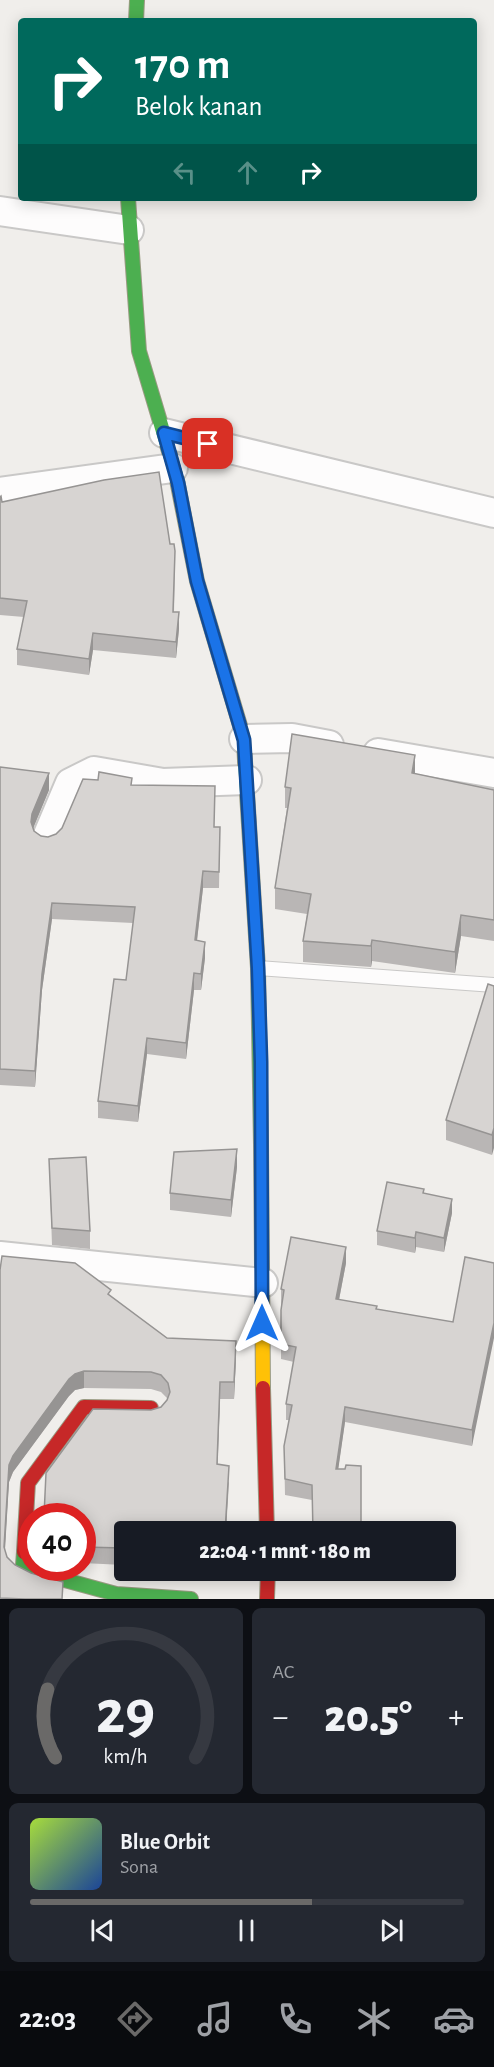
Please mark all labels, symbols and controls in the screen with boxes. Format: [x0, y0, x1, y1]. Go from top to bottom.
icon: right [36, 42, 114, 120]
text: 170 m [135, 44, 230, 86]
text: Belok kanan [135, 93, 262, 120]
icon: left [168, 156, 201, 189]
icon: ahead [231, 156, 264, 189]
icon: right [294, 156, 327, 189]
pin [182, 418, 233, 469]
icon: arrive [191, 427, 224, 460]
position arrow [230, 1291, 294, 1355]
speed limit sign: 40 [18, 1503, 96, 1581]
text: 22:04 · 1 mnt · 180 m [199, 1540, 371, 1562]
text: AC [273, 1662, 294, 1682]
text: 29 [96, 1682, 156, 1744]
text: 20.5° [324, 1695, 412, 1740]
text: − [273, 1701, 288, 1734]
text: + [448, 1701, 464, 1734]
text: km/h [104, 1746, 148, 1767]
text: Blue Orbit [120, 1831, 210, 1853]
text: Sona [120, 1857, 158, 1877]
icon: previous [86, 1914, 119, 1947]
icon: pause [230, 1914, 263, 1947]
icon: next [375, 1914, 408, 1947]
icon: directions [114, 1998, 156, 2040]
icon: music [194, 1998, 236, 2040]
icon: phone [274, 1998, 316, 2040]
icon: climate [353, 1998, 395, 2040]
icon: car [433, 1998, 475, 2040]
text: 22:03 [19, 2005, 76, 2032]

